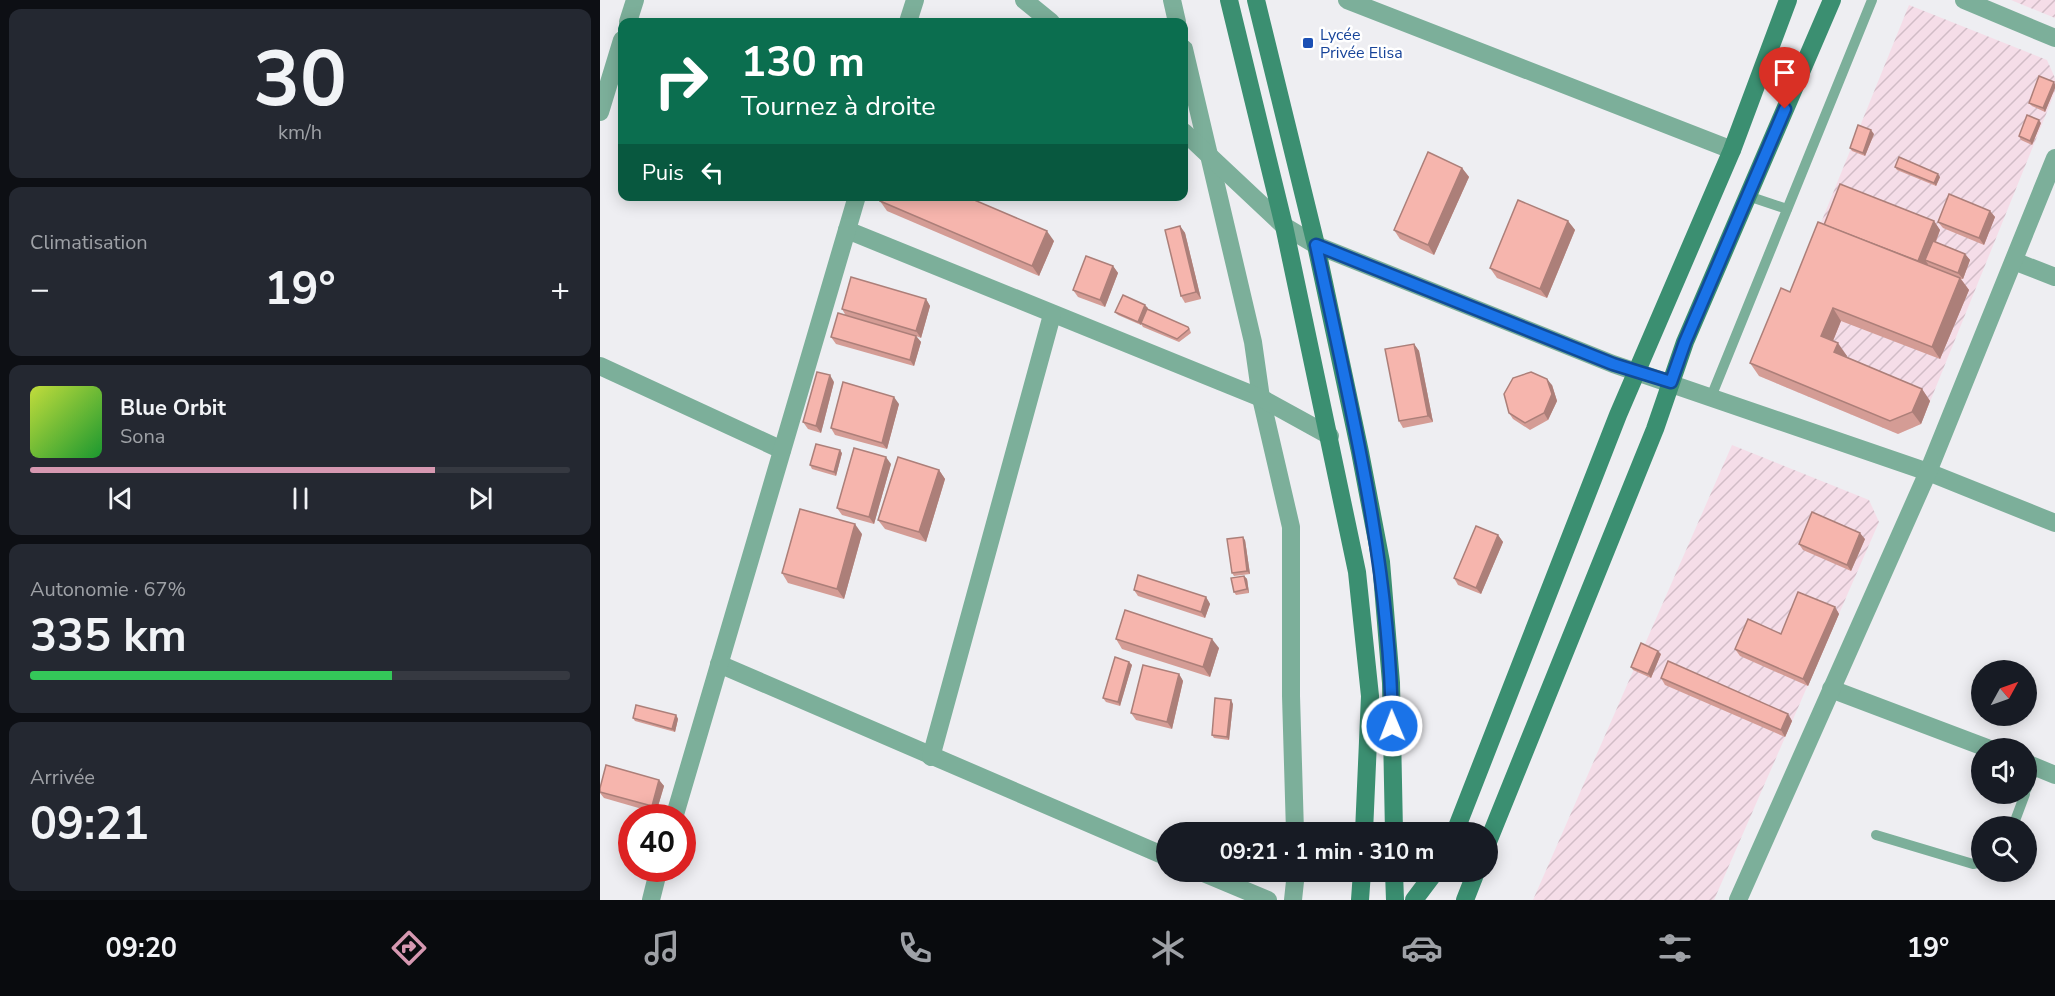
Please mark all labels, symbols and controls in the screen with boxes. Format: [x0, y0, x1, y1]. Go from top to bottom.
place label: Lycée Privée Elisa [1320, 24, 1403, 64]
text: 30 [253, 26, 347, 133]
text: 130 m [741, 34, 865, 91]
marker: Lycée Privée Elisa [1301, 36, 1315, 50]
icon: right [642, 42, 720, 120]
pin [1759, 47, 1810, 109]
icon: arrive [1768, 56, 1801, 89]
text: Tournez à droite [741, 88, 936, 125]
text: km/h [278, 119, 322, 146]
icon: left [696, 156, 729, 189]
text: Puis [642, 158, 684, 188]
text: Climatisation [30, 229, 148, 256]
text: 19° [264, 259, 336, 320]
text: − [30, 267, 50, 312]
text: + [550, 267, 570, 312]
text: Blue Orbit [120, 393, 226, 423]
text: Sona [120, 423, 165, 450]
icon: previous [104, 482, 137, 515]
icon: pause [284, 482, 317, 515]
icon: next [464, 482, 497, 515]
text: Autonomie · 67% [30, 576, 186, 603]
text: 335 km [30, 606, 187, 667]
north arrow [1971, 660, 2037, 726]
map controls [1971, 660, 2037, 882]
position arrow [1360, 694, 1424, 758]
button: sound [1971, 738, 2037, 804]
text: Arrivée [30, 764, 95, 791]
text: 09:21 [30, 794, 149, 855]
speed limit sign: 40 [618, 804, 696, 882]
button: search [1971, 816, 2037, 882]
text: 09:21 · 1 min · 310 m [1220, 837, 1434, 867]
icon: directions [388, 927, 430, 969]
icon: music [641, 927, 683, 969]
icon: phone [894, 927, 936, 969]
icon: climate [1147, 927, 1189, 969]
icon: car [1401, 927, 1443, 969]
icon: filters [1654, 927, 1696, 969]
text: 09:20 [106, 930, 177, 967]
text: 19° [1907, 930, 1949, 967]

